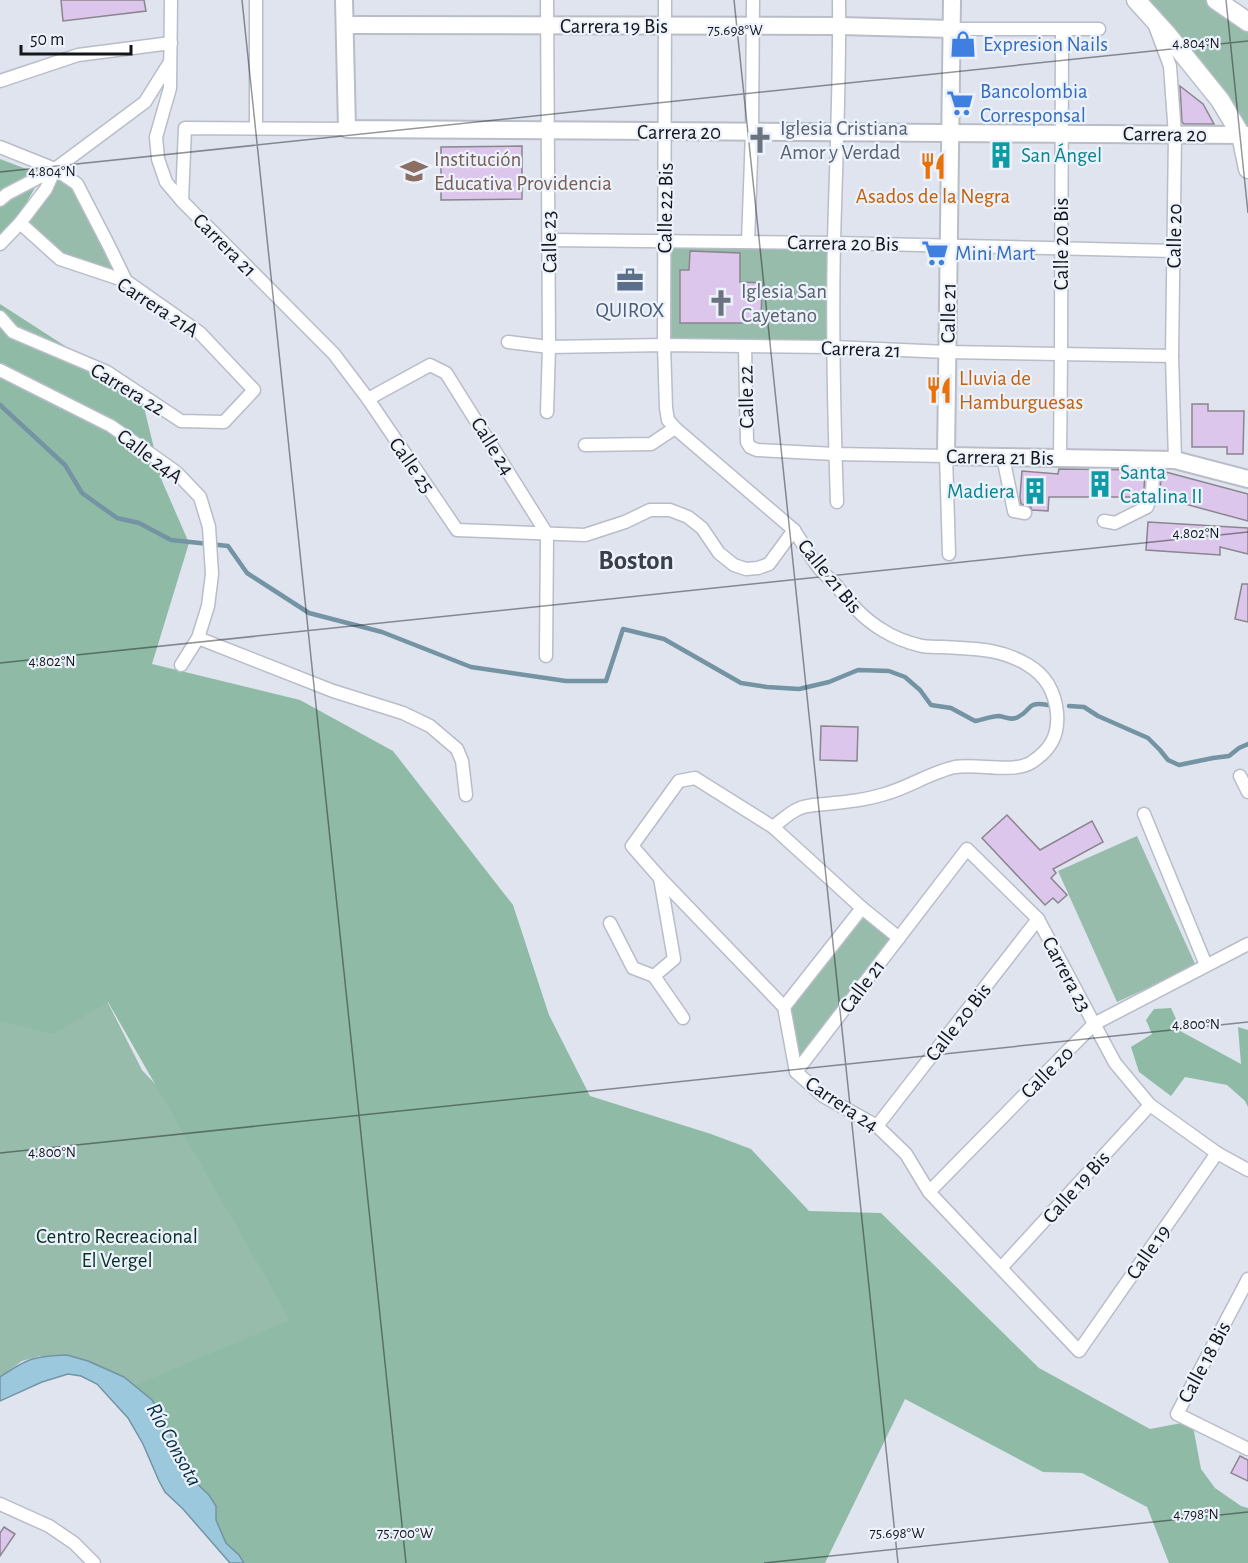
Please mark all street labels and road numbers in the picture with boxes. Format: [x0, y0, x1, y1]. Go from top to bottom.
street label: Carrera 19 Bis [560, 16, 668, 37]
street label: Carrera 20 [637, 122, 721, 143]
street label: Carrera 20 [1123, 123, 1207, 146]
street label: Calle 22 Bis [654, 162, 677, 254]
street label: Calle 20 Bis [1051, 198, 1072, 290]
street label: Calle 20 [1163, 203, 1186, 269]
street label: Carrera 21 [189, 210, 260, 281]
street label: Calle 23 [538, 211, 561, 273]
street label: Carrera 20 Bis [787, 232, 899, 255]
street label: Carrera 21A [113, 273, 202, 341]
street label: Calle 21 [937, 282, 960, 344]
street label: Carrera 21 [821, 338, 901, 361]
street label: Carrera 22 [87, 359, 169, 420]
street label: Calle 22 [735, 365, 758, 429]
street label: Calle 24 [467, 414, 518, 479]
street label: Calle 24A [113, 425, 186, 488]
street label: Calle 25 [385, 434, 438, 497]
street label: Carrera 21 Bis [946, 446, 1054, 469]
street label: Calle 21 Bis [794, 535, 866, 617]
street label: Carrera 23 [1038, 933, 1095, 1015]
street label: Calle 21 [836, 956, 889, 1017]
street label: Calle 20 Bis [922, 979, 995, 1065]
street label: Calle 20 [1017, 1042, 1078, 1103]
street label: Carrera 24 [801, 1072, 882, 1136]
street label: Calle 19 Bis [1039, 1147, 1114, 1227]
street label: Calle 19 [1122, 1221, 1175, 1283]
street label: Calle 18 Bis [1174, 1318, 1235, 1406]

